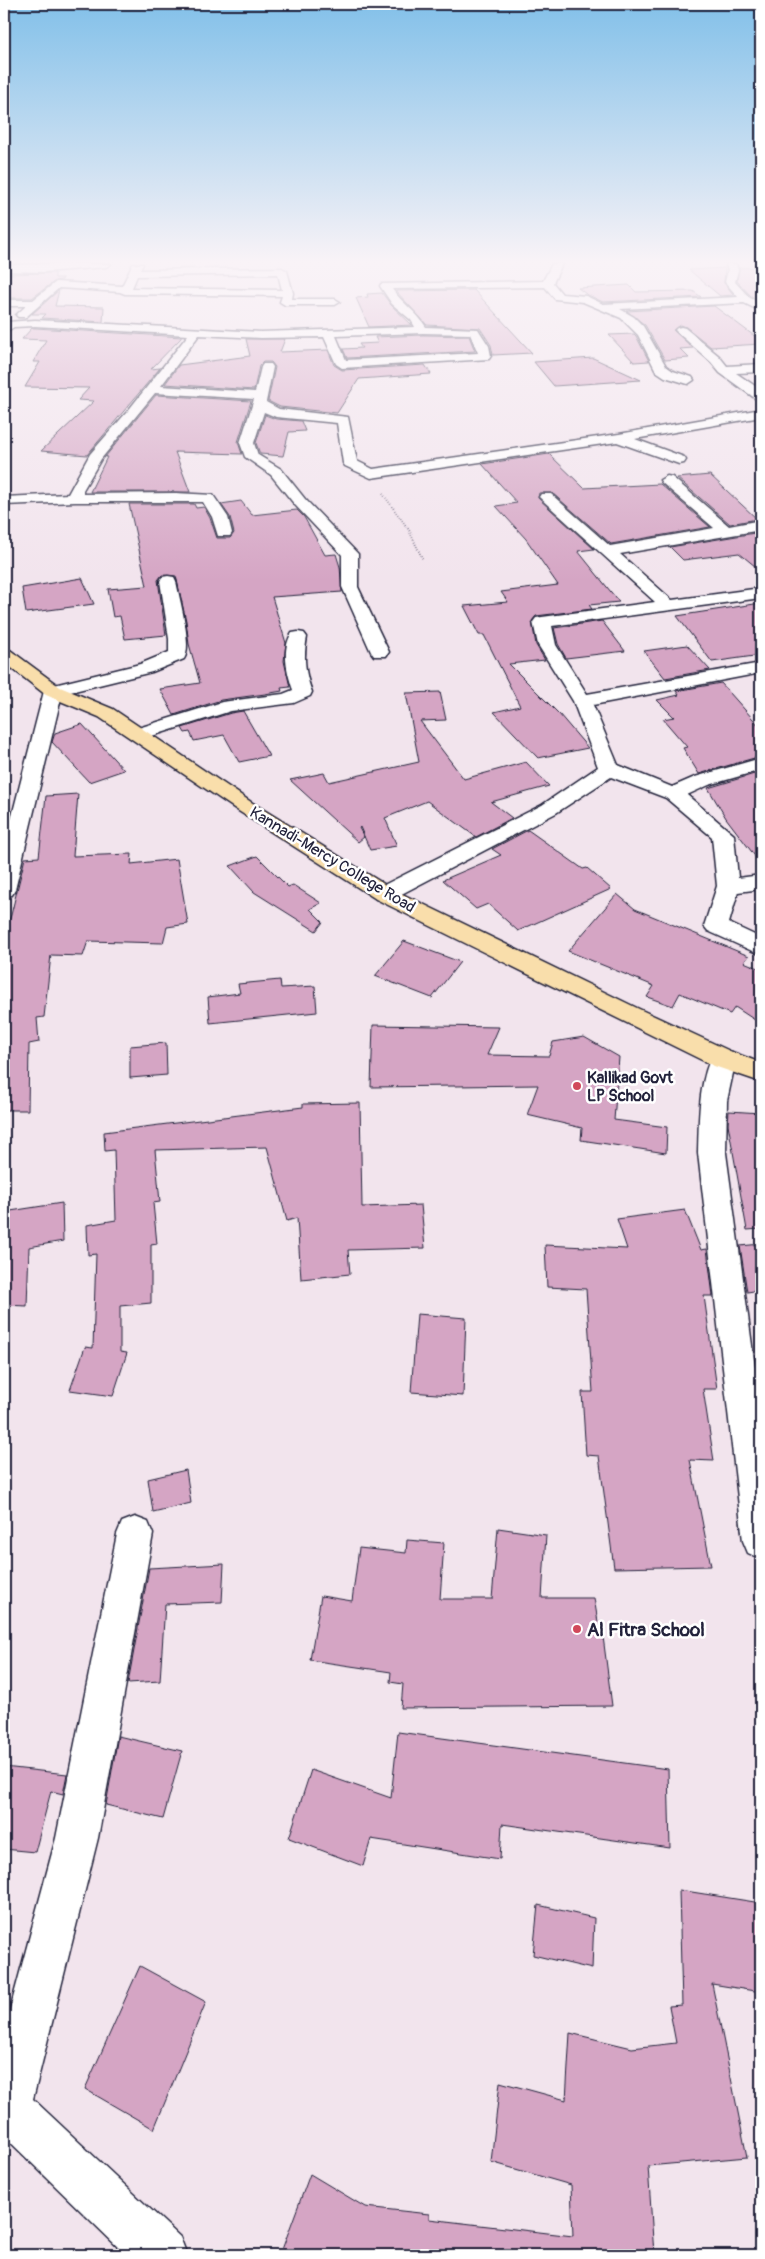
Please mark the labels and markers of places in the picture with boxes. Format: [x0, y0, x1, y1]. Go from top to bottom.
place label: Kallikad Govt LP School [587, 1068, 673, 1106]
marker: Kallikad Govt LP School [571, 1080, 583, 1092]
place label: Al Fitra School [587, 1618, 705, 1642]
marker: Al Fitra School [571, 1623, 583, 1635]

